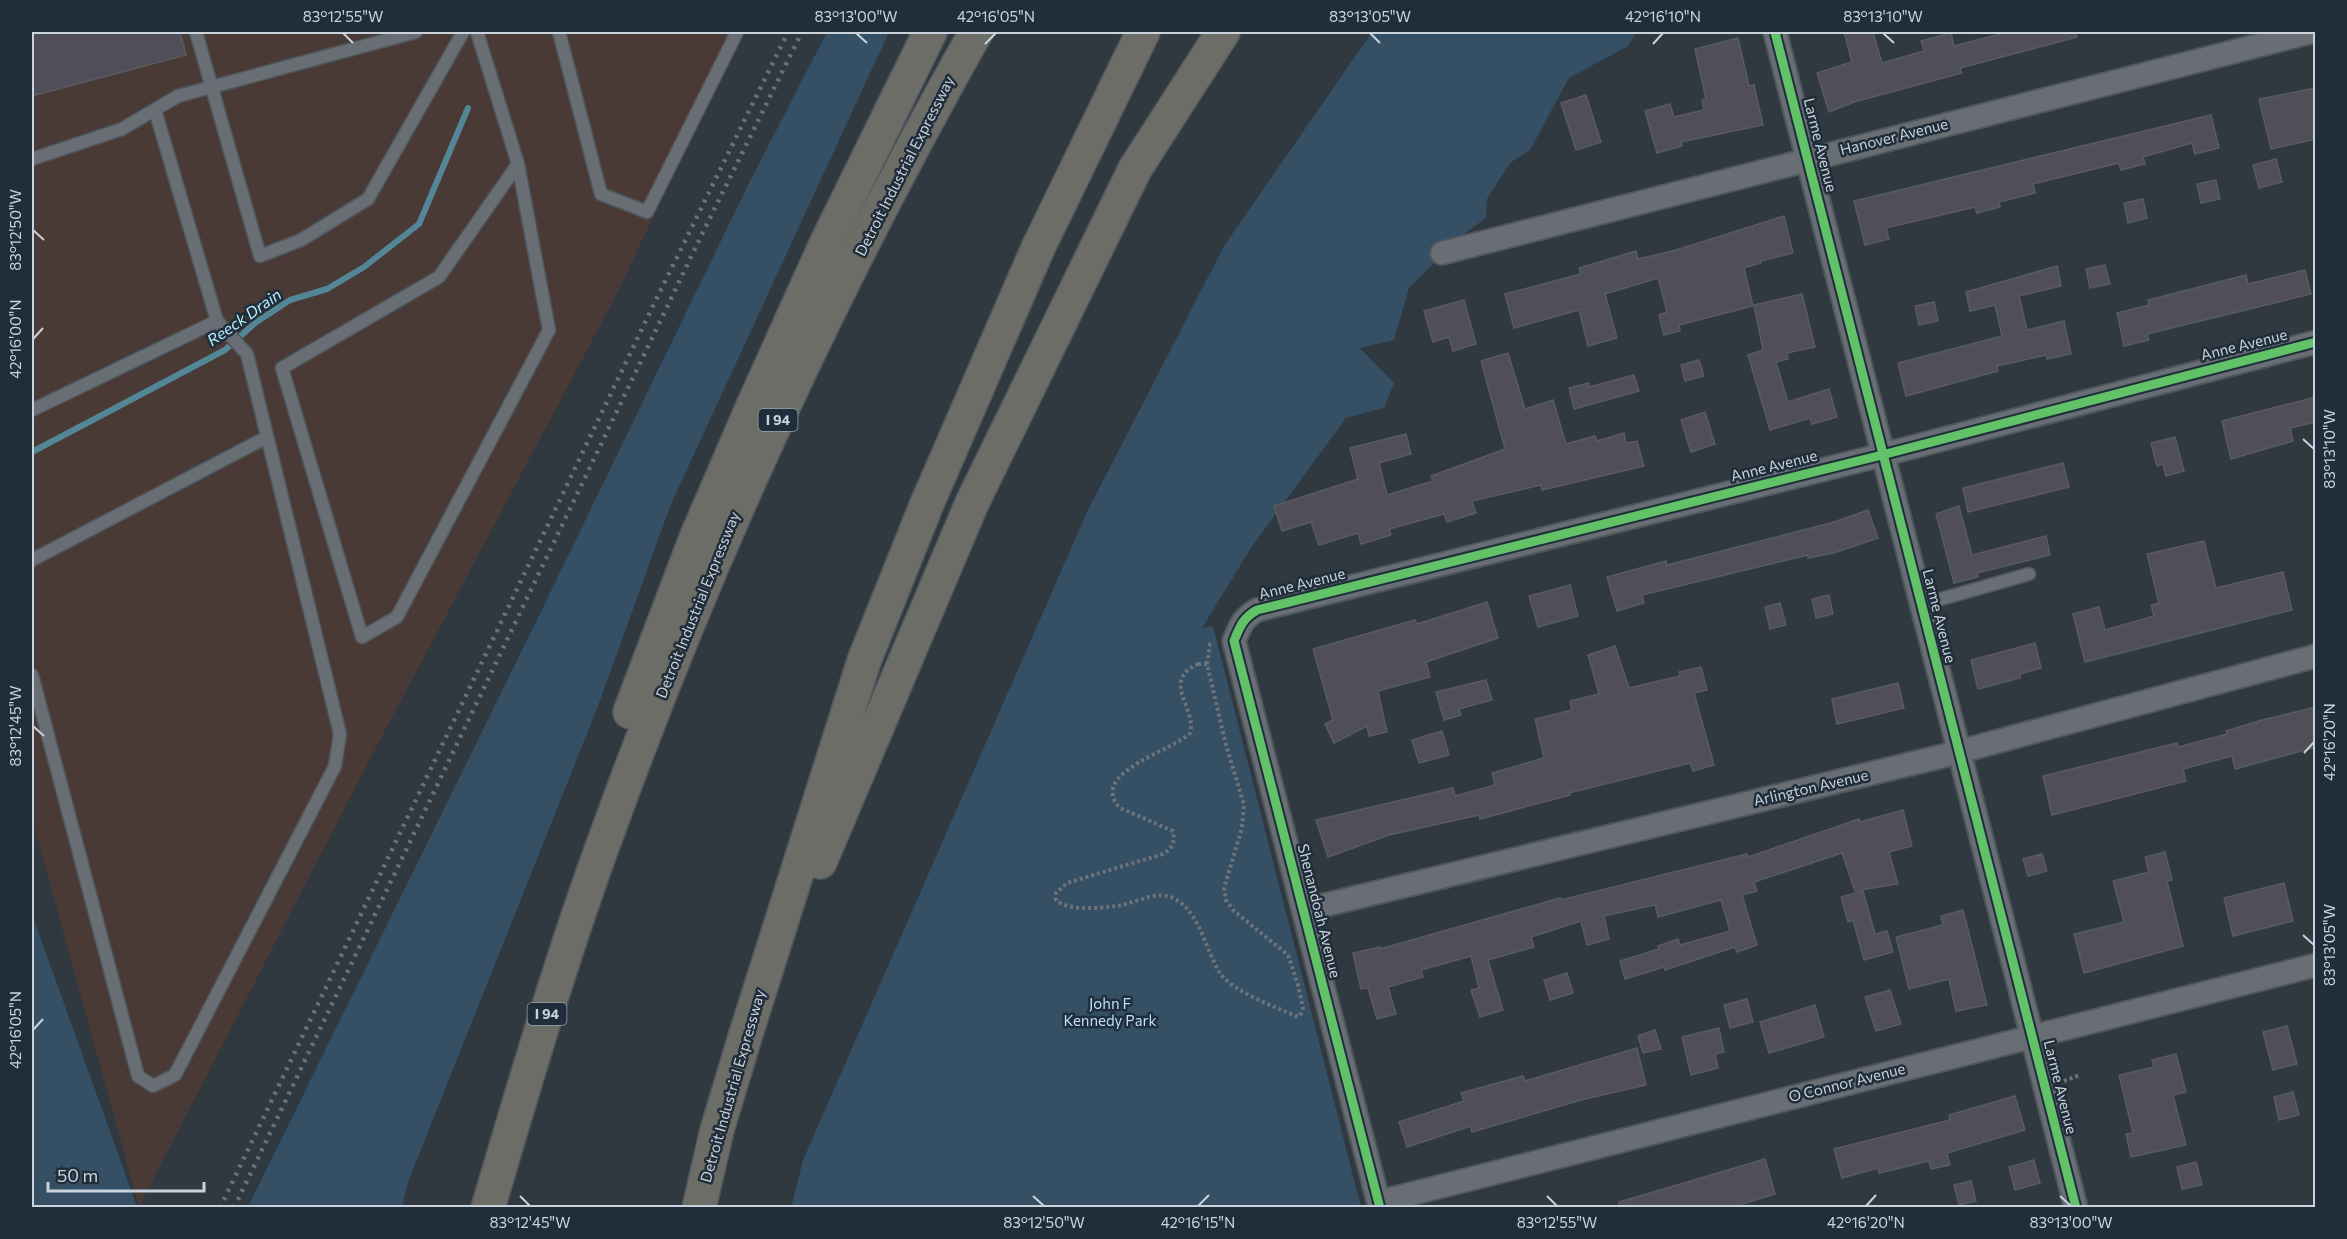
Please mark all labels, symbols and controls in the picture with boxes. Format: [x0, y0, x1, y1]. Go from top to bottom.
text: 83°12'55"W [303, 7, 383, 25]
text: 83°13'00"W [814, 7, 898, 25]
text: 42°16'05"N [957, 7, 1035, 25]
text: 83°13'05"W [1329, 7, 1411, 25]
text: 42°16'10"N [1625, 7, 1701, 25]
text: 83°13'10"W [1843, 7, 1923, 25]
street label: Detroit Industrial Expressway [851, 72, 958, 259]
street label: Larme Avenue [1801, 96, 1841, 194]
street label: Hanover Avenue [1838, 114, 1950, 158]
text: 83°12'50"W [6, 189, 24, 271]
water label: Reeck Drain [203, 284, 285, 349]
text: 42°16'00"N [6, 299, 24, 379]
street label: Anne Avenue [2199, 325, 2289, 363]
road number: I 94 [758, 409, 798, 431]
text: 83°13'10"W [2320, 409, 2338, 489]
street label: Anne Avenue [1729, 446, 1819, 484]
street label: Detroit Industrial Expressway [651, 508, 743, 701]
street label: Anne Avenue [1257, 564, 1347, 602]
street label: Larme Avenue [1920, 567, 1960, 665]
text: 83°12'45"W [6, 686, 24, 766]
text: 42°16'20"N [2320, 703, 2338, 781]
street label: Arlington Avenue [1752, 765, 1870, 809]
street label: Shenandoah Avenue [1295, 842, 1345, 980]
text: 83°13'05"W [2320, 904, 2338, 986]
street label: Detroit Industrial Expressway [696, 987, 768, 1184]
text: 42°16'05"N [6, 991, 24, 1069]
park label: John F Kennedy Park [1063, 994, 1157, 1029]
road number: I 94 [528, 1003, 566, 1025]
street label: Larme Avenue [2041, 1038, 2081, 1136]
street label: O Connor Avenue [1787, 1059, 1907, 1105]
scale bar [48, 1155, 204, 1193]
text: 50 m [57, 1164, 98, 1186]
text: 83°12'45"W [490, 1213, 570, 1231]
text: 83°12'50"W [1003, 1213, 1085, 1231]
text: 42°16'15"N [1161, 1213, 1235, 1231]
text: 83°12'55"W [1517, 1213, 1597, 1231]
text: 42°16'20"N [1827, 1213, 1905, 1231]
text: 83°13'00"W [2029, 1213, 2113, 1231]

